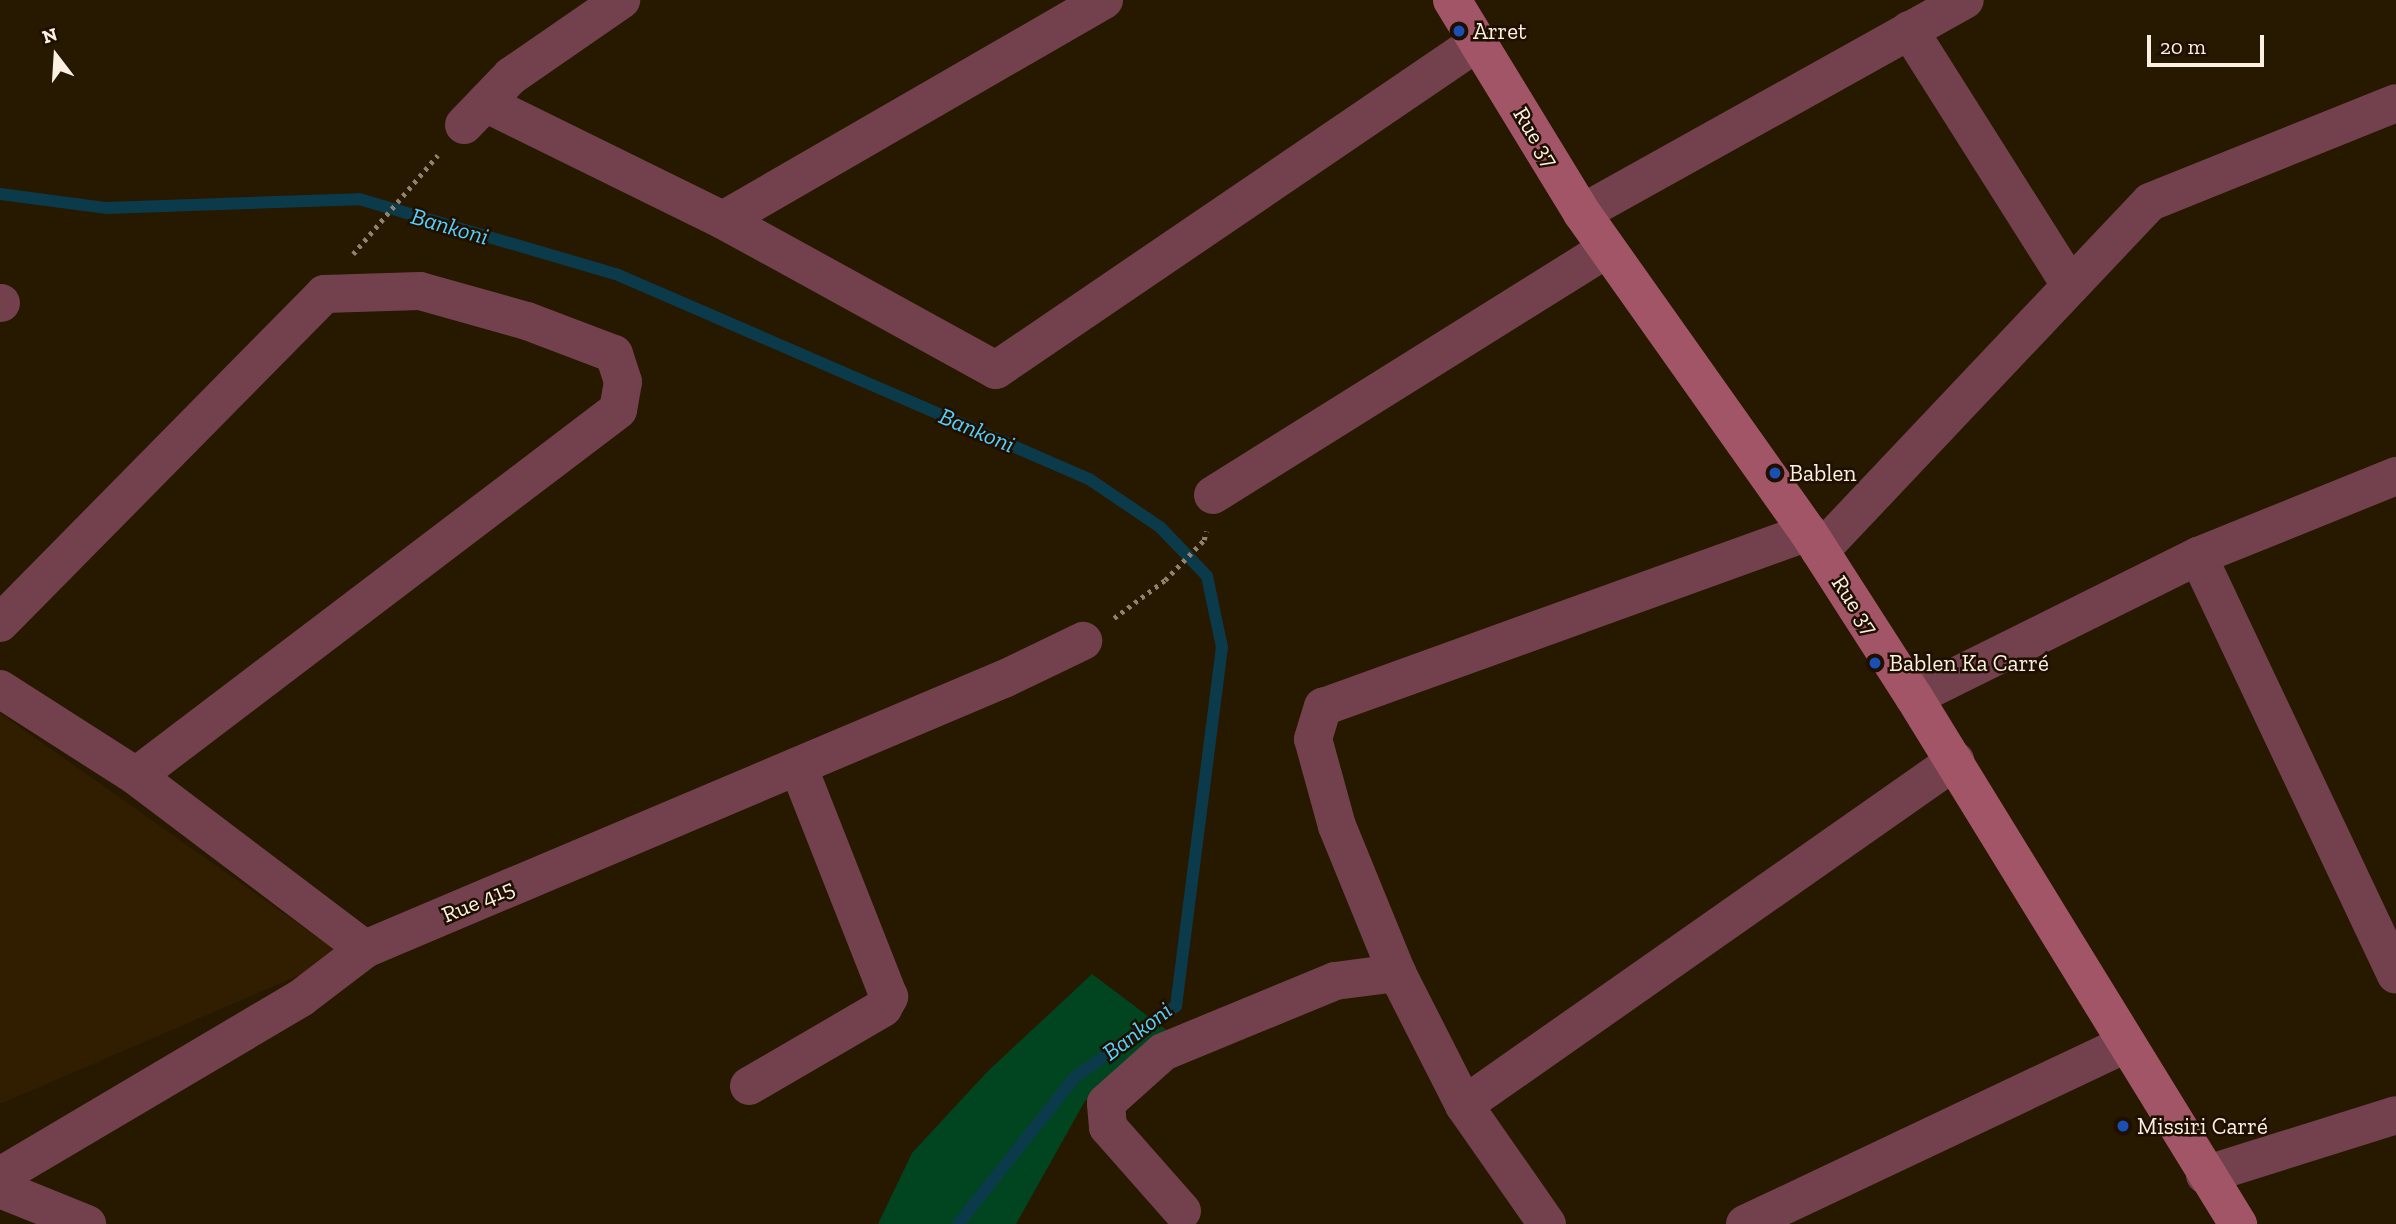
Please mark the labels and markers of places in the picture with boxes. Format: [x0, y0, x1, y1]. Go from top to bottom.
place label: Arret [1473, 17, 1527, 45]
marker: Arret [1451, 23, 1467, 39]
place label: Bablen [1789, 459, 1856, 487]
marker: Bablen [1767, 465, 1783, 481]
place label: Bablen Ka Carré [1889, 649, 2049, 677]
marker: Bablen Ka Carré [1867, 655, 1883, 671]
place label: Missiri Carré [2137, 1112, 2268, 1140]
marker: Missiri Carré [2115, 1118, 2131, 1134]

